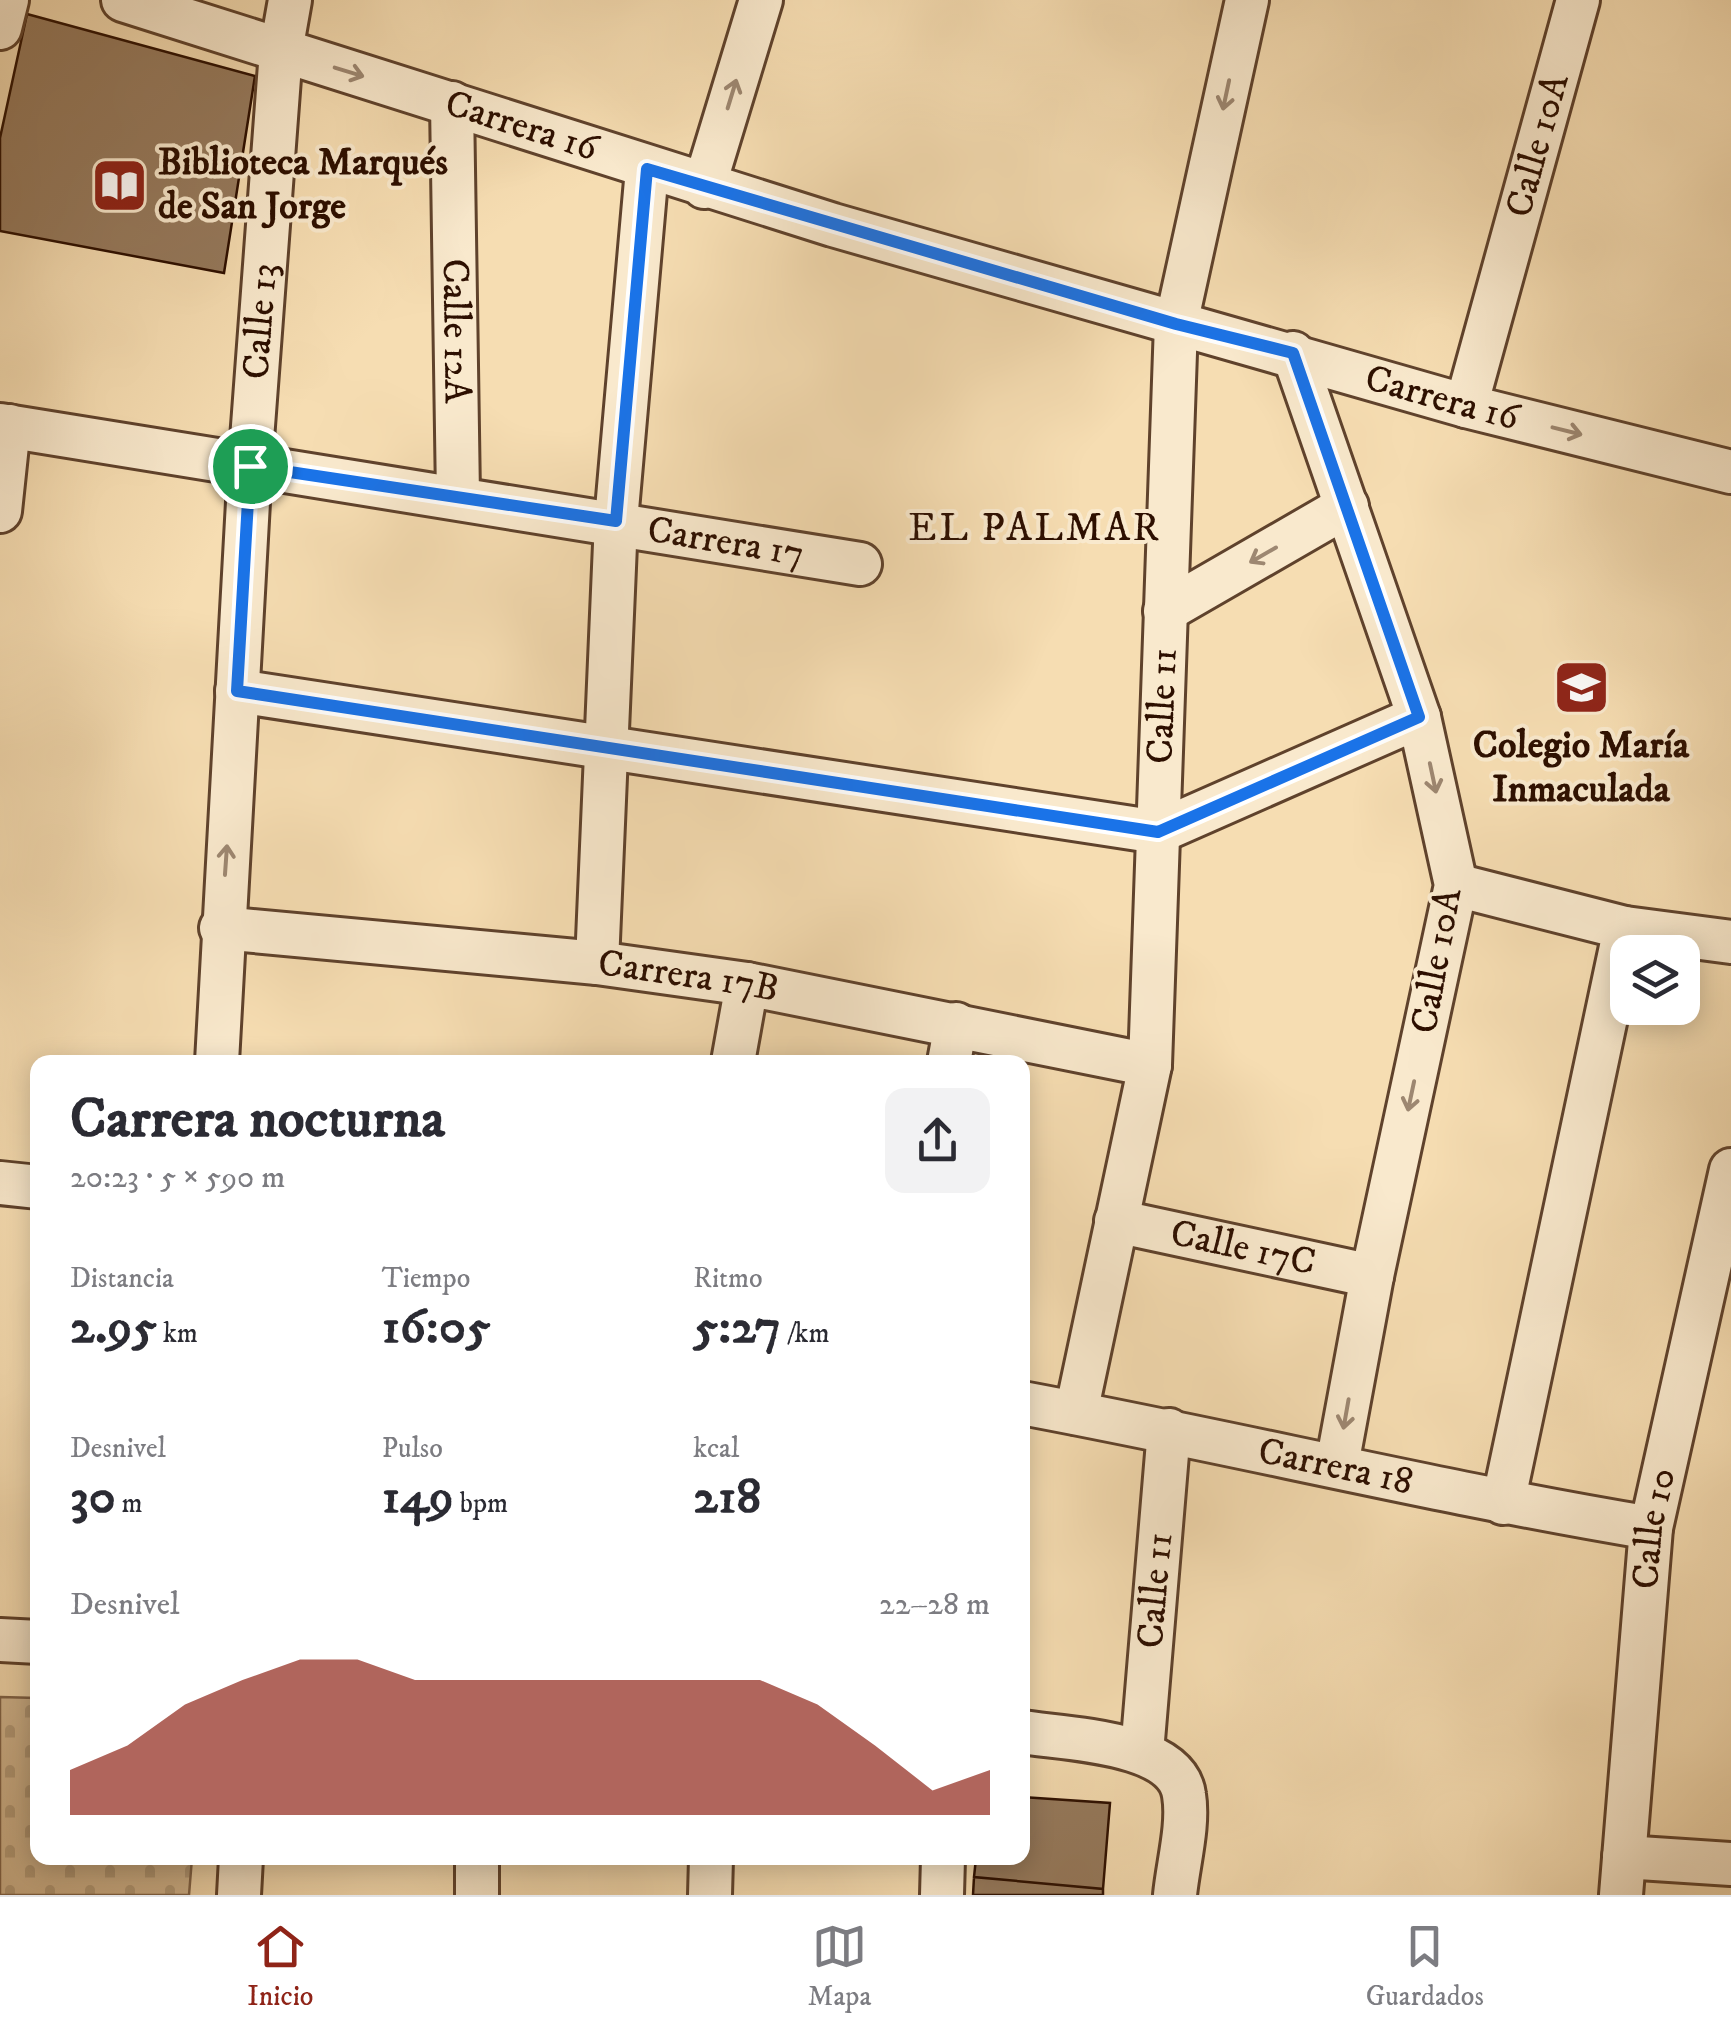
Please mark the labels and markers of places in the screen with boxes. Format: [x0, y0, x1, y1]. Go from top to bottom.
place label: Biblioteca Marqués de San Jorge [158, 139, 448, 231]
library icon: Biblioteca Marqués de San Jorge [89, 155, 149, 215]
pin [208, 424, 293, 509]
school or university icon: Colegio María Inmaculada [1551, 658, 1611, 718]
place label: Colegio María Inmaculada [1473, 722, 1690, 814]

